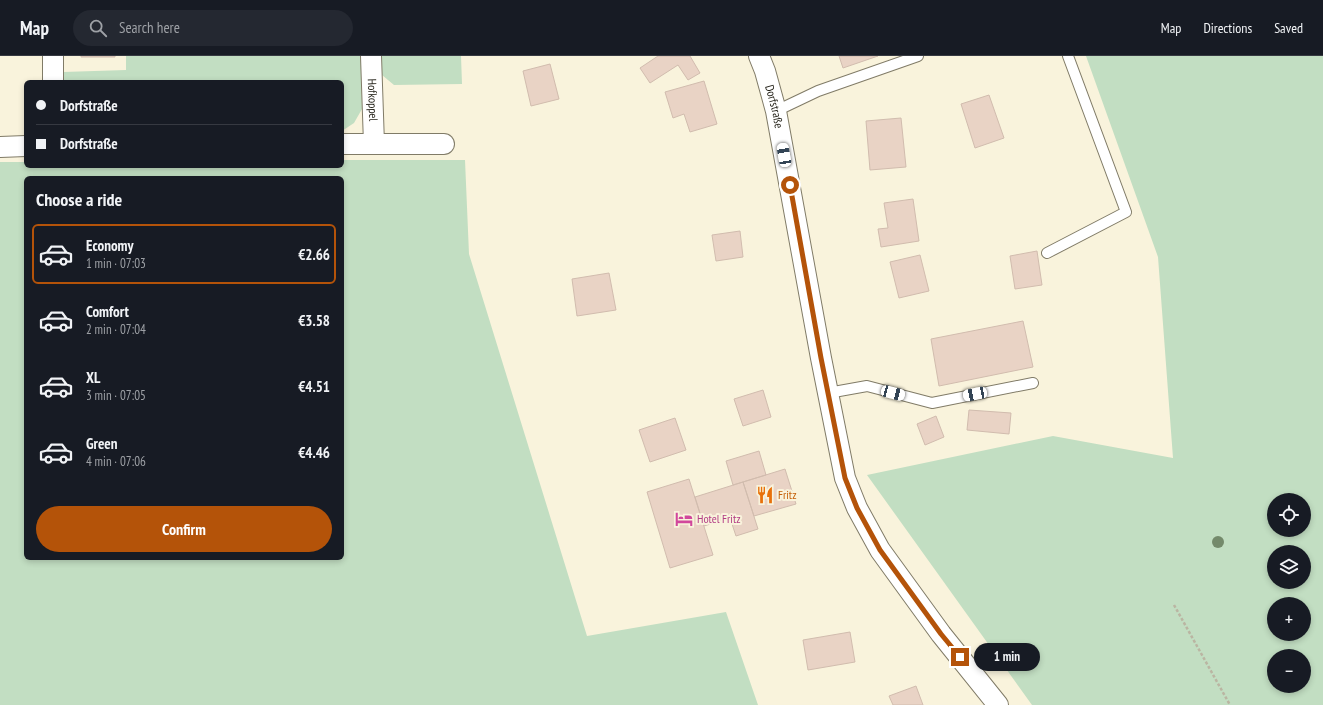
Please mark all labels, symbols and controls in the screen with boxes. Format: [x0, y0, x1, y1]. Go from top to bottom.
search box [73, 10, 353, 46]
text: Map [20, 16, 49, 40]
icon: search [87, 17, 109, 39]
text: Search here [119, 18, 180, 37]
text: Map [1161, 19, 1181, 37]
text: Directions [1203, 19, 1252, 37]
text: Saved [1274, 19, 1303, 37]
street label: Hofkoppel [365, 78, 381, 122]
street label: Dorfstraße [762, 83, 787, 129]
text: Dorfstraße [60, 96, 118, 115]
text: Dorfstraße [60, 134, 118, 153]
car [776, 142, 792, 168]
route start [781, 176, 799, 194]
text: Choose a ride [36, 188, 122, 211]
icon: car [38, 236, 74, 272]
text: Economy [86, 236, 134, 255]
text: €2.66 [298, 245, 330, 264]
text: 1 min · 07:03 [86, 255, 146, 272]
icon: car [38, 302, 74, 338]
text: Comfort [86, 302, 129, 321]
text: €3.58 [298, 311, 330, 330]
text: 2 min · 07:04 [86, 321, 146, 338]
icon: car [38, 368, 74, 404]
text: XL [86, 368, 100, 387]
text: €4.51 [298, 377, 330, 396]
car [880, 384, 906, 402]
car [962, 386, 988, 402]
text: 3 min · 07:05 [86, 387, 146, 404]
icon: car [38, 434, 74, 470]
text: Green [86, 434, 118, 453]
text: €4.46 [298, 443, 330, 462]
text: 4 min · 07:06 [86, 453, 146, 470]
restaurant icon: Fritz [755, 485, 775, 505]
place label: Fritz [778, 487, 796, 502]
map controls [1267, 493, 1311, 693]
button: locate [1267, 493, 1311, 537]
button: Confirm [36, 506, 332, 552]
hotel icon: Hotel Fritz [674, 509, 694, 529]
place label: Hotel Fritz [697, 511, 741, 526]
button: layers [1267, 545, 1311, 589]
button: + [1267, 597, 1311, 641]
callout: 1 min [974, 643, 1040, 671]
route end [951, 648, 969, 666]
text: 1 min [994, 648, 1020, 665]
button: − [1267, 649, 1311, 693]

